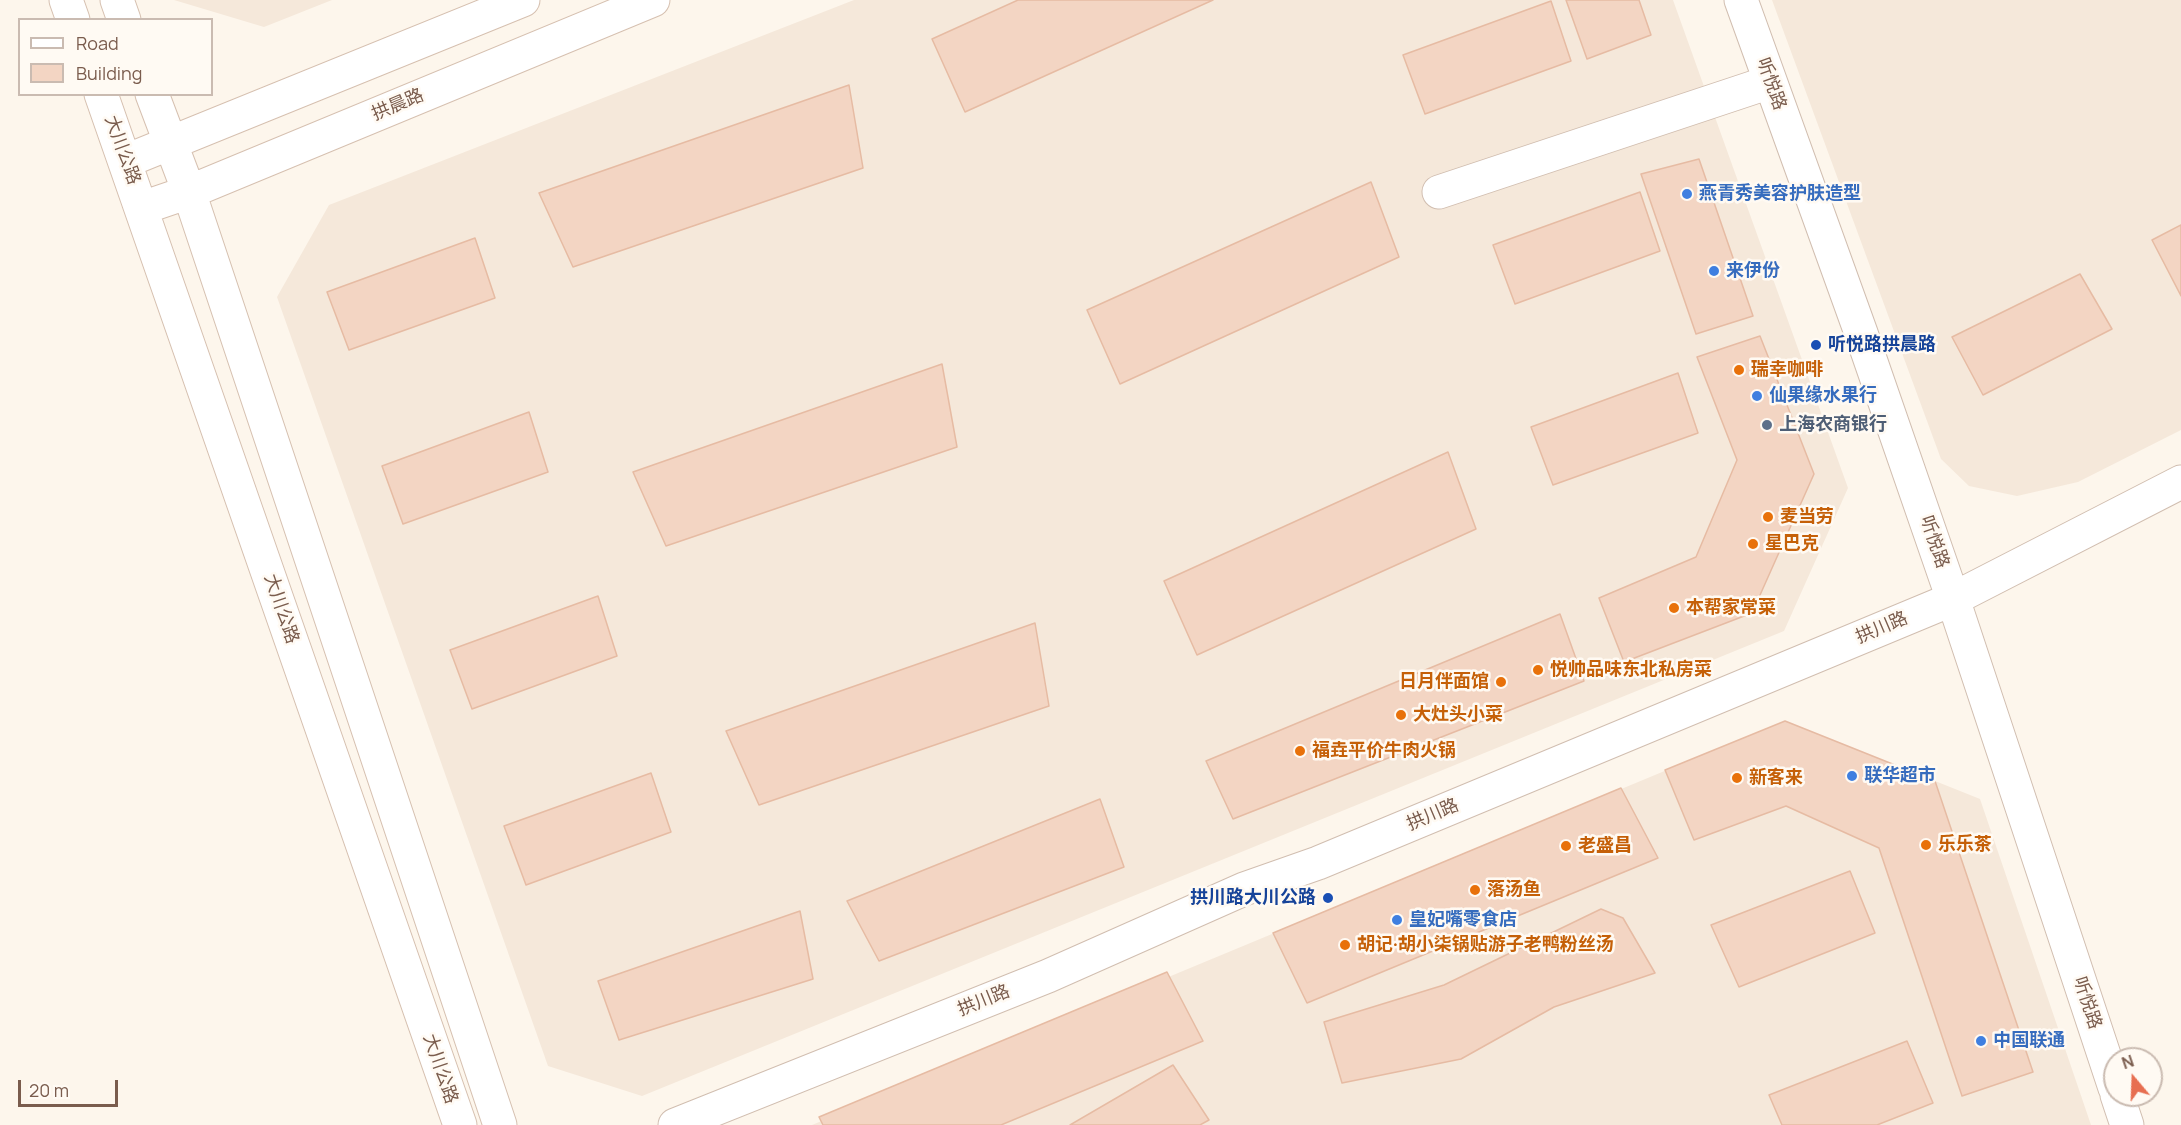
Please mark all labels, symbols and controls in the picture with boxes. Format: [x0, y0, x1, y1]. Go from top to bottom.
legend [18, 18, 213, 96]
text: Road [76, 31, 119, 55]
street label: 听悦路 [1752, 55, 1790, 113]
text: Building [76, 61, 142, 85]
street label: 拱晨路 [369, 85, 427, 125]
street label: 大川公路 [100, 112, 144, 188]
place label: 燕青秀美容护肤造型 [1699, 183, 1861, 205]
marker: 燕青秀美容护肤造型 [1680, 187, 1694, 201]
place label: 来伊份 [1726, 260, 1780, 282]
marker: 来伊份 [1707, 264, 1721, 278]
place label: 听悦路拱晨路 [1828, 334, 1936, 356]
marker: 听悦路拱晨路 [1809, 338, 1823, 352]
place label: 瑞幸咖啡 [1751, 359, 1823, 381]
marker: 瑞幸咖啡 [1732, 363, 1746, 377]
place label: 仙果缘水果行 [1769, 385, 1877, 407]
marker: 仙果缘水果行 [1750, 389, 1764, 403]
place label: 上海农商银行 [1779, 414, 1887, 436]
marker: 上海农商银行 [1760, 418, 1774, 432]
place label: 麦当劳 [1780, 506, 1834, 528]
marker: 麦当劳 [1761, 510, 1775, 524]
street label: 听悦路 [1915, 513, 1953, 571]
place label: 星巴克 [1765, 533, 1819, 555]
marker: 星巴克 [1746, 537, 1760, 551]
street label: 大川公路 [259, 571, 303, 647]
place label: 本帮家常菜 [1686, 597, 1776, 619]
marker: 本帮家常菜 [1667, 601, 1681, 615]
street label: 拱川路 [1853, 608, 1911, 648]
place label: 悦帅品味东北私房菜 [1550, 659, 1712, 681]
marker: 悦帅品味东北私房菜 [1531, 663, 1545, 677]
place label: 日月伴面馆 [1399, 671, 1489, 693]
marker: 日月伴面馆 [1494, 675, 1508, 689]
place label: 大灶头小菜 [1413, 704, 1503, 726]
marker: 大灶头小菜 [1394, 708, 1408, 722]
place label: 福垚平价牛肉火锅 [1312, 740, 1456, 762]
marker: 福垚平价牛肉火锅 [1293, 744, 1307, 758]
place label: 联华超市 [1864, 765, 1936, 787]
place label: 新客来 [1749, 767, 1803, 789]
marker: 联华超市 [1845, 769, 1859, 783]
marker: 新客来 [1730, 771, 1744, 785]
street label: 拱川路 [1404, 795, 1462, 835]
place label: 乐乐茶 [1938, 834, 1992, 856]
place label: 老盛昌 [1578, 835, 1632, 857]
marker: 乐乐茶 [1919, 838, 1933, 852]
marker: 老盛昌 [1559, 839, 1573, 853]
place label: 落汤鱼 [1487, 879, 1541, 901]
marker: 落汤鱼 [1468, 883, 1482, 897]
place label: 拱川路大川公路 [1190, 887, 1316, 909]
marker: 拱川路大川公路 [1321, 891, 1335, 905]
place label: 皇妃嘴零食店 [1409, 909, 1517, 931]
marker: 皇妃嘴零食店 [1390, 913, 1404, 927]
place label: 胡记·胡小柒锅贴游子老鸭粉丝汤 [1357, 934, 1614, 956]
marker: 胡记·胡小柒锅贴游子老鸭粉丝汤 [1338, 938, 1352, 952]
street label: 听悦路 [2068, 974, 2106, 1032]
street label: 拱川路 [955, 981, 1013, 1021]
place label: 中国联通 [1993, 1030, 2065, 1052]
street label: 大川公路 [418, 1031, 462, 1107]
marker: 中国联通 [1974, 1034, 1988, 1048]
north arrow [2103, 1047, 2163, 1107]
text: N [2119, 1050, 2137, 1074]
scale bar [21, 1068, 122, 1106]
text: 20 m [29, 1078, 69, 1102]

